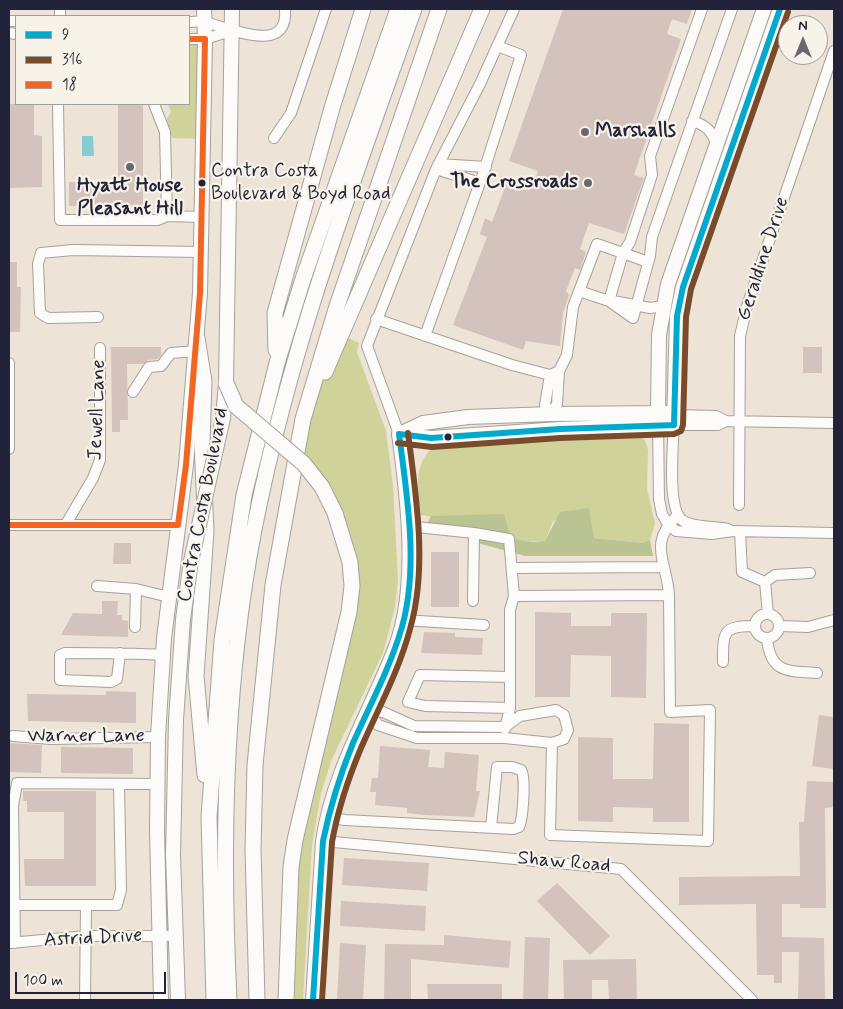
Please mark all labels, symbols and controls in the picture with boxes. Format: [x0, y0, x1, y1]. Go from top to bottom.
legend [15, 15, 190, 105]
north arrow [778, 15, 828, 65]
text: N [798, 17, 808, 35]
text: 9 [62, 25, 69, 45]
text: 316 [62, 50, 82, 70]
text: 18 [62, 75, 77, 95]
place label: Marshalls [595, 120, 676, 144]
marker: Marshalls [579, 126, 591, 138]
marker: Hyatt House Pleasant Hill [124, 161, 136, 173]
place label: Contra Costa Boulevard & Boyd Road [211, 161, 390, 205]
place label: The Crossroads [450, 171, 578, 195]
place label: Hyatt House Pleasant Hill [77, 175, 183, 222]
marker: The Crossroads [582, 177, 594, 189]
marker: Contra Costa Boulevard & Boyd Road [197, 178, 207, 188]
street label: Geraldine Drive [733, 194, 795, 324]
street label: Jewell Lane [84, 359, 112, 461]
street label: Contra Costa Boulevard [173, 406, 235, 604]
unlabelled marker [443, 432, 453, 442]
street label: Warner Lane [27, 725, 145, 749]
street label: Shaw Road [517, 847, 611, 879]
street label: Astrid Drive [43, 924, 143, 954]
scale bar [18, 962, 169, 994]
text: 100 m [23, 971, 63, 991]

